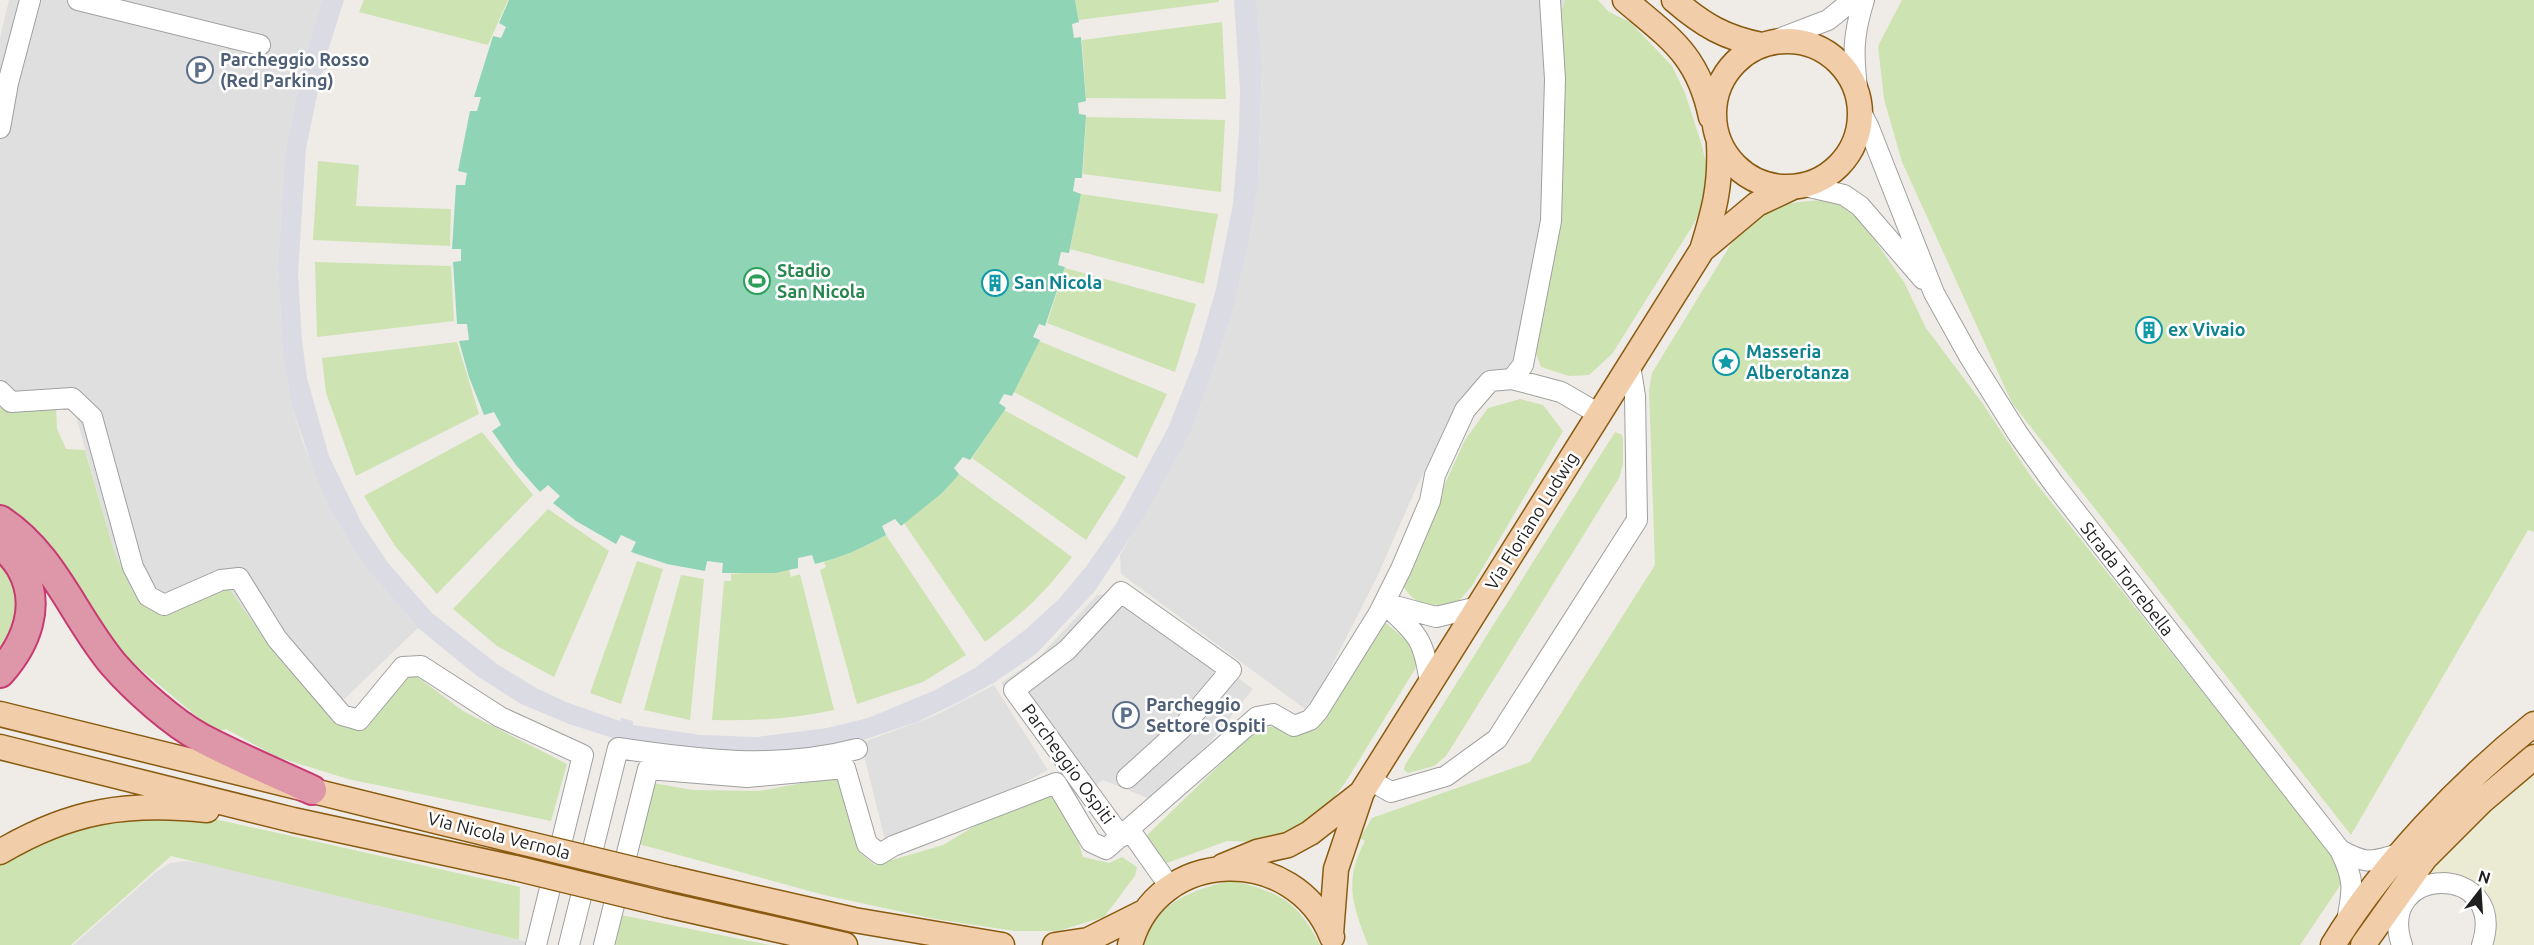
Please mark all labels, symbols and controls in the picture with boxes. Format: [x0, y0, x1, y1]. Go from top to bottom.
place label: Parcheggio Rosso (Red Parking) [220, 49, 369, 91]
parking icon: Parcheggio Rosso (Red Parking) [185, 55, 215, 85]
place label: Stadio San Nicola [777, 260, 865, 301]
sports icon: Stadio San Nicola [742, 266, 772, 296]
building icon: San Nicola [980, 268, 1010, 298]
place label: San Nicola [1014, 272, 1102, 292]
building icon: ex Vivaio [2134, 315, 2164, 345]
place label: ex Vivaio [2168, 319, 2245, 339]
place label: Masseria Alberotanza [1746, 341, 1850, 382]
place icon: Masseria Alberotanza [1711, 347, 1741, 377]
street label: Via Floriano Ludwig [1481, 448, 1582, 593]
street label: Strada Torrebella [2077, 518, 2178, 639]
place label: Parcheggio Settore Ospiti [1146, 694, 1266, 735]
street label: Parcheggio Ospiti [1019, 700, 1119, 827]
parking icon: Parcheggio Settore Ospiti [1111, 700, 1141, 730]
street label: Via Nicola Vernola [426, 808, 573, 862]
north arrow [2450, 861, 2510, 921]
text: N [2476, 866, 2493, 887]

